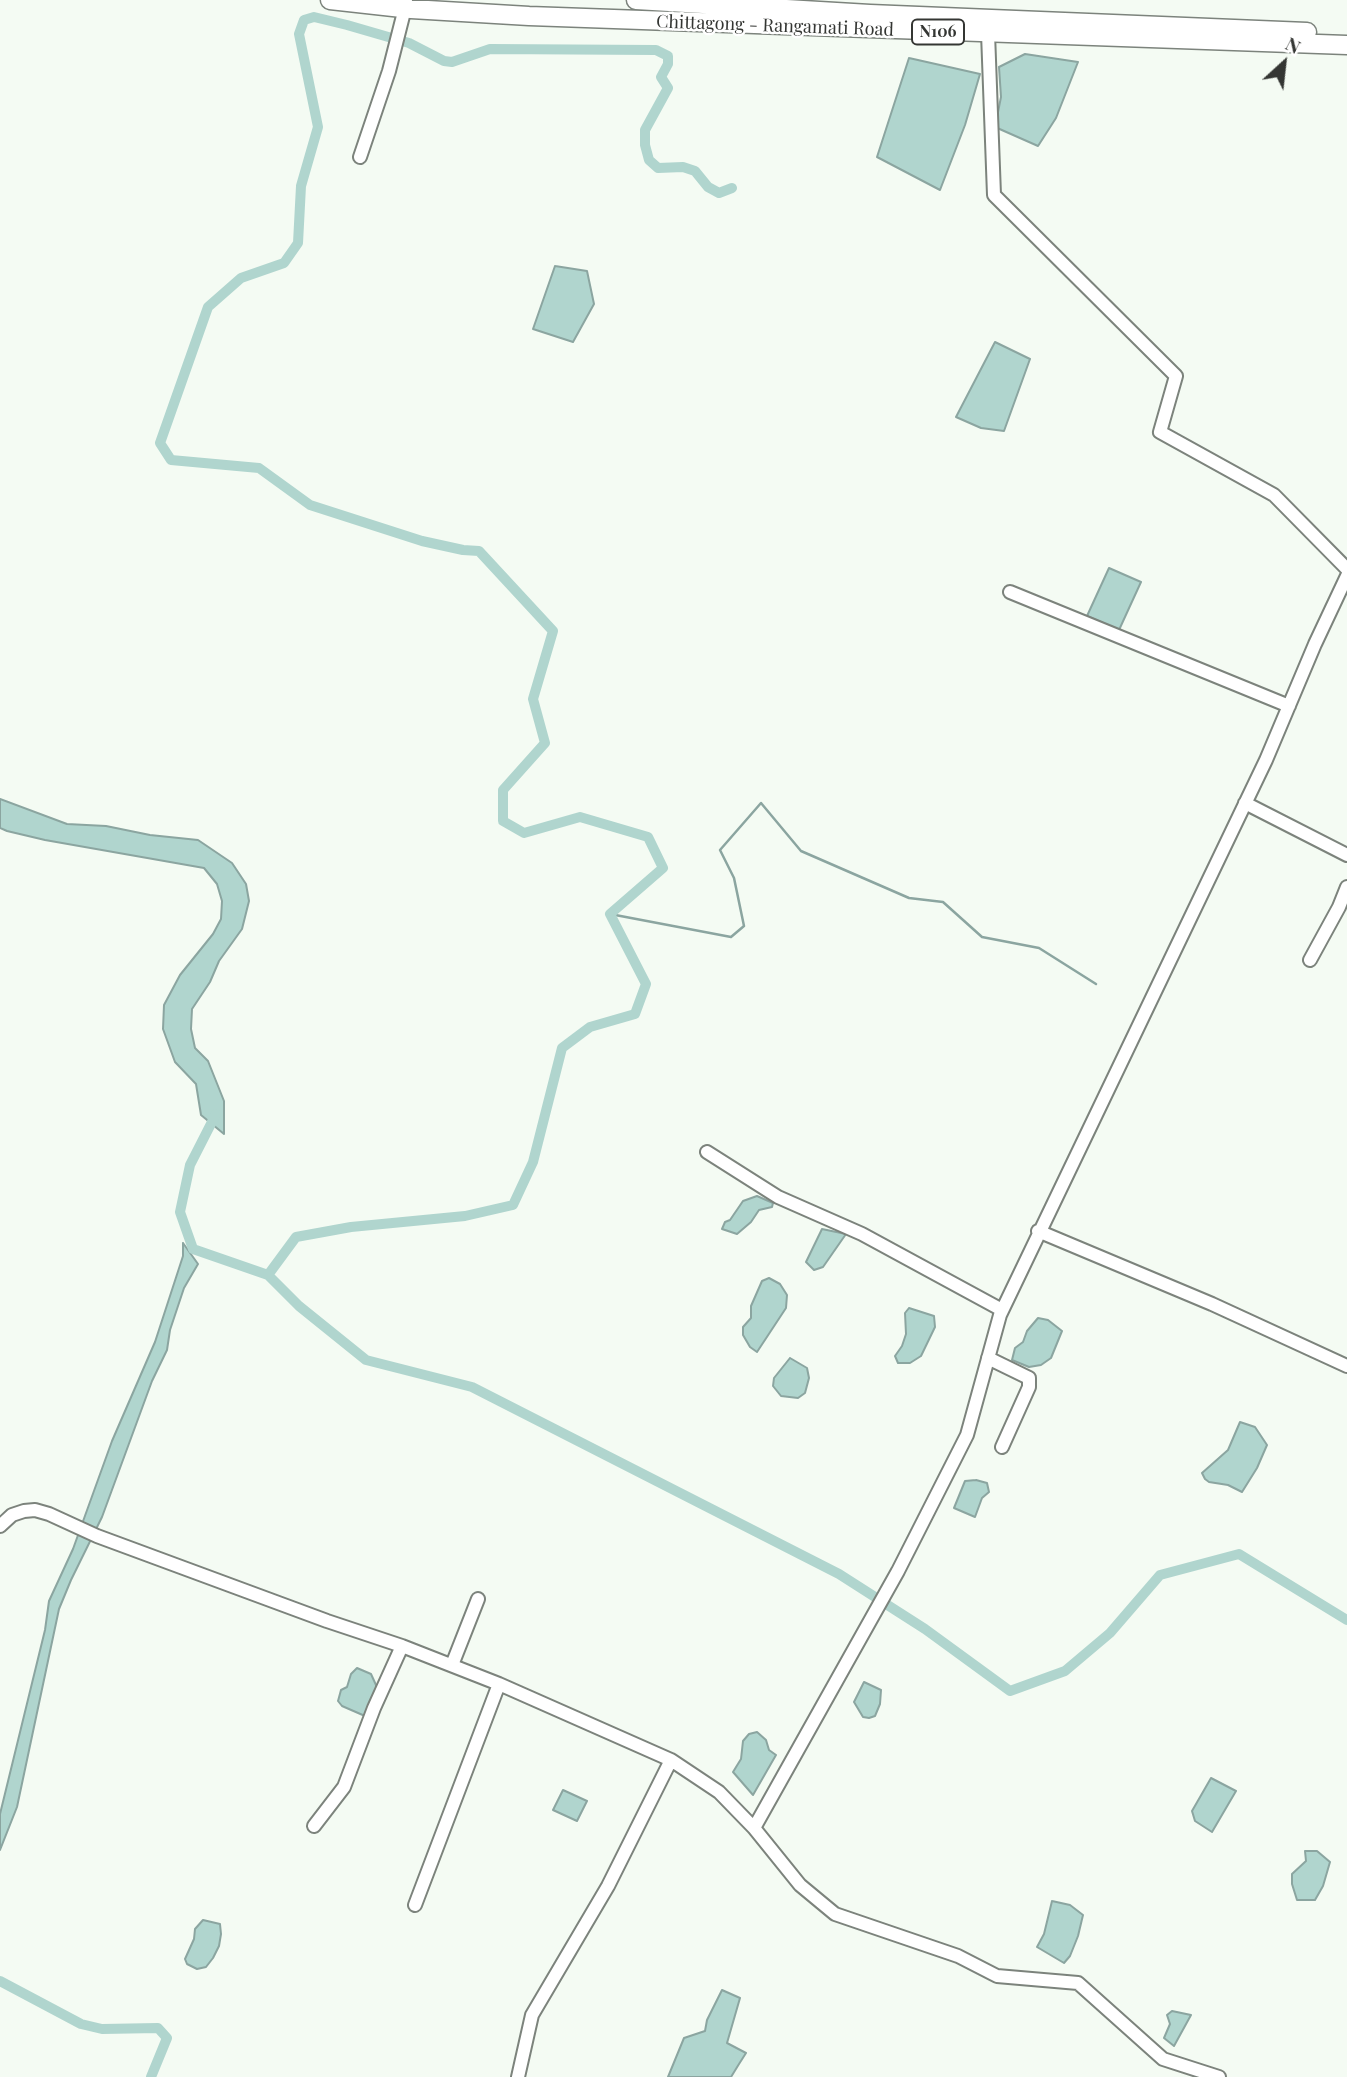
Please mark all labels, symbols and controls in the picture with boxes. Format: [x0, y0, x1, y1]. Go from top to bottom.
street label: Chittagong - Rangamati Road [656, 11, 894, 41]
road number: N106 [912, 20, 964, 44]
north arrow [1249, 28, 1319, 98]
text: N [1282, 30, 1306, 59]

